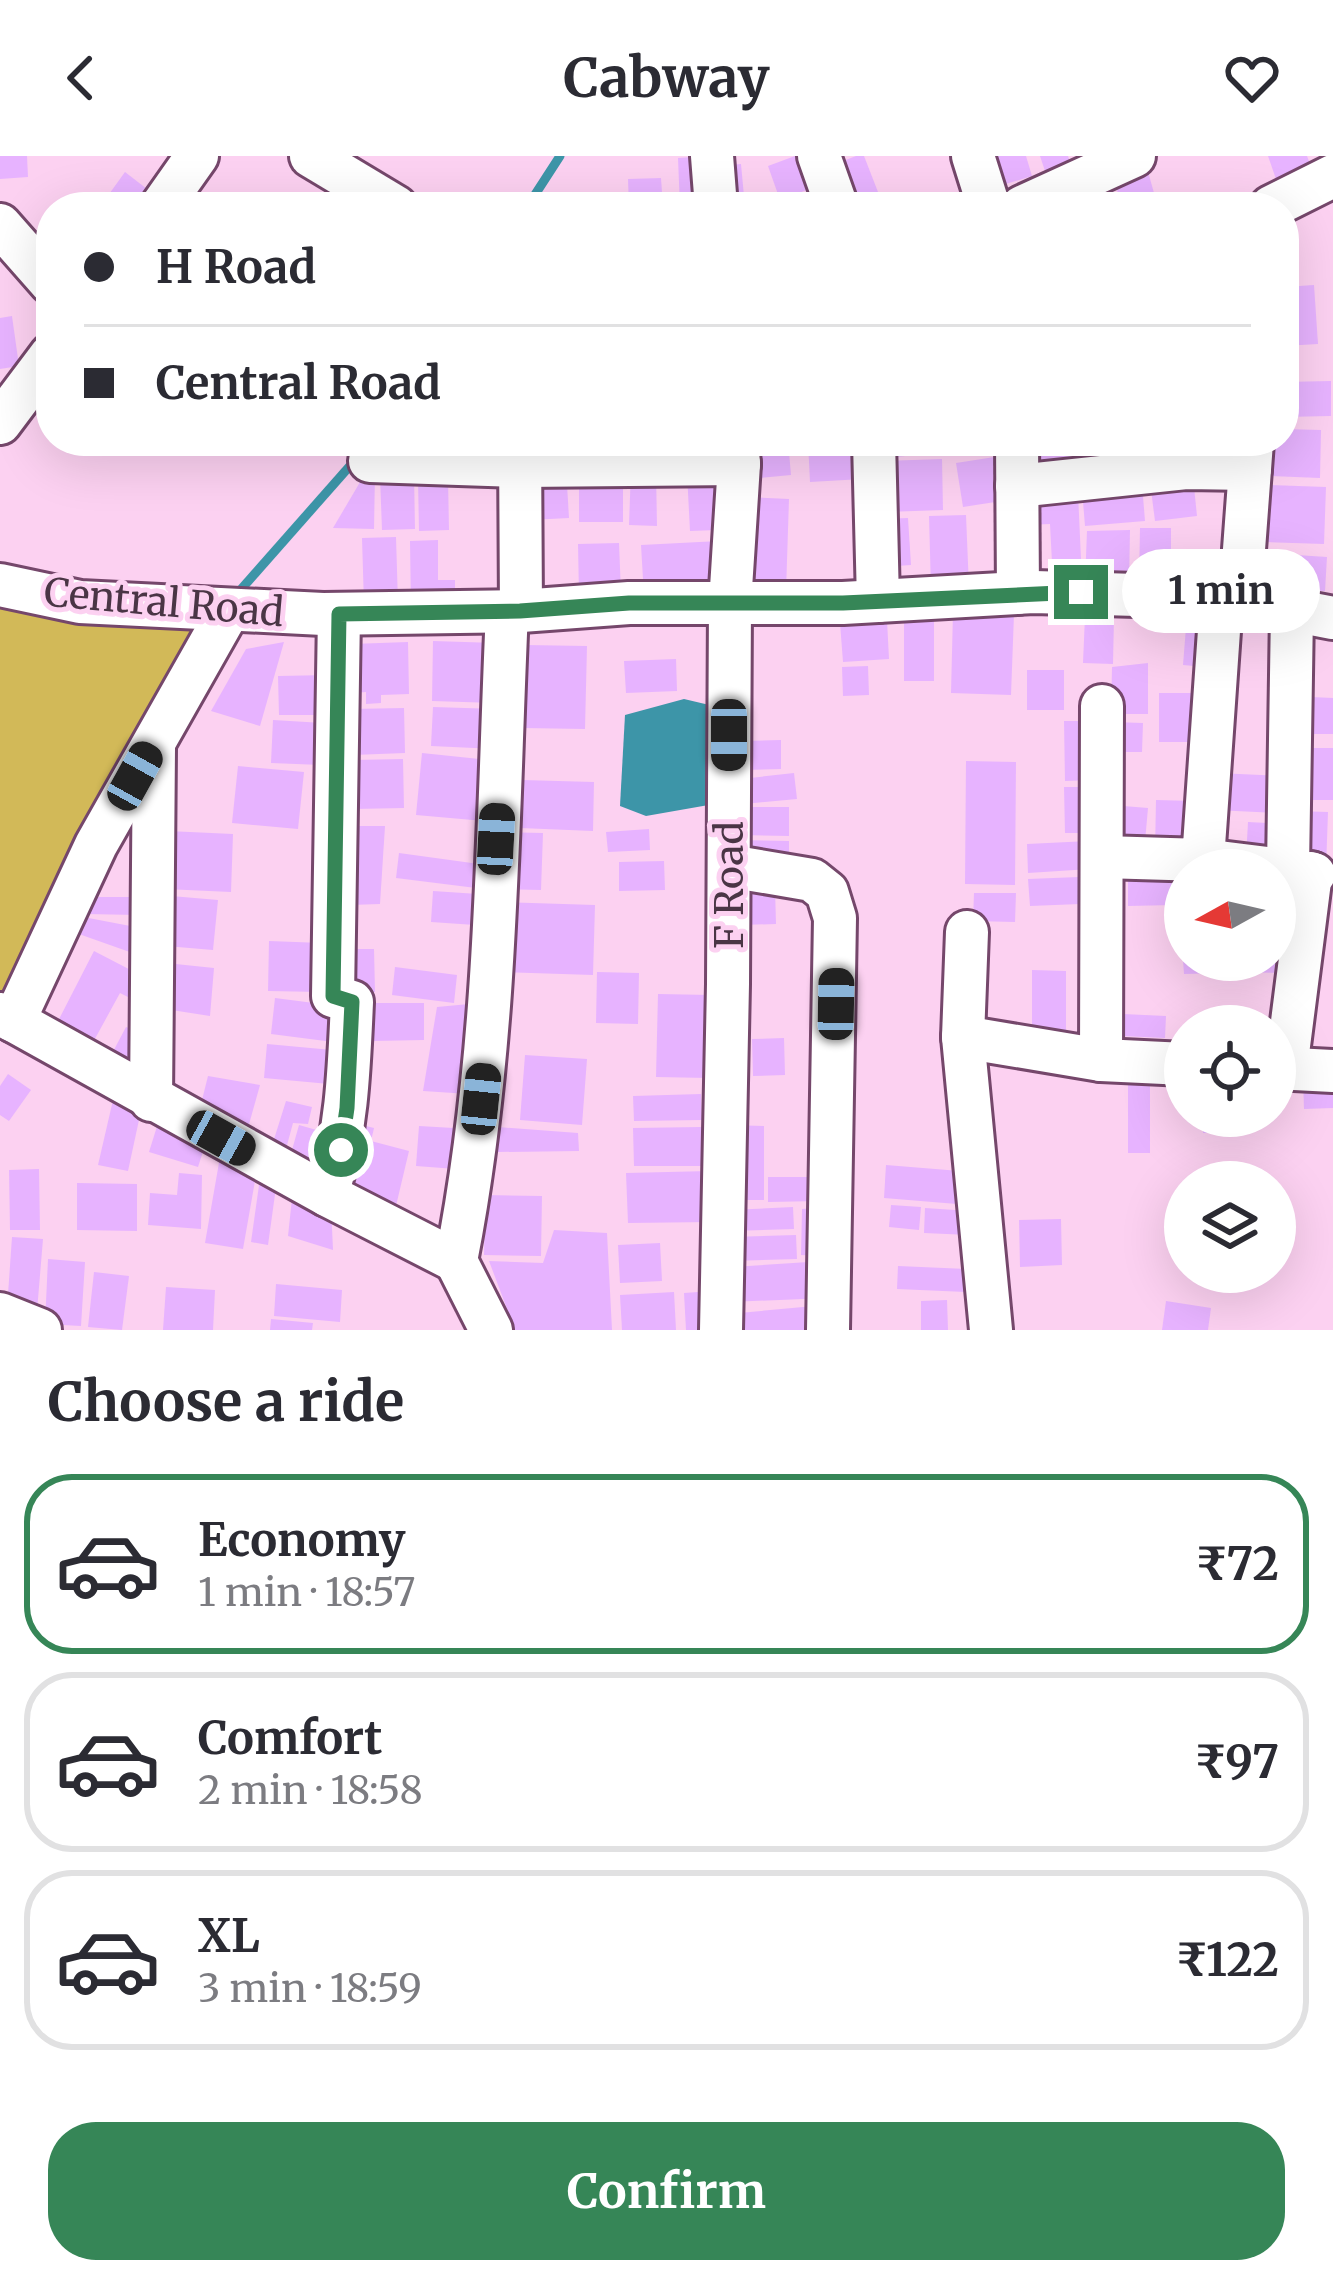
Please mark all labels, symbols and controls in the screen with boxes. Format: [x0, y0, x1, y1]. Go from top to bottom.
text: Cabway [563, 44, 770, 112]
icon: back [48, 45, 114, 111]
icon: heart [1219, 45, 1285, 111]
text: H Road [156, 239, 316, 295]
text: Central Road [156, 355, 441, 411]
callout: 1 min [1123, 550, 1321, 634]
route end [1054, 565, 1108, 619]
text: 1 min [1168, 566, 1274, 615]
street label: Central Road [42, 568, 286, 637]
car [711, 699, 747, 771]
car [102, 736, 168, 816]
car [476, 802, 516, 876]
street label: F Road [705, 821, 754, 949]
north arrow [1164, 849, 1296, 981]
map controls [1164, 849, 1296, 1293]
car [817, 968, 855, 1040]
button: locate [1164, 1005, 1296, 1137]
car [459, 1061, 503, 1137]
car [181, 1105, 261, 1171]
route start [314, 1123, 368, 1177]
button: layers [1164, 1161, 1296, 1293]
text: Choose a ride [48, 1368, 404, 1436]
icon: car [54, 1510, 162, 1618]
text: Economy [198, 1512, 406, 1568]
text: ₹72 [1195, 1536, 1279, 1592]
text: 1 min · 18:57 [198, 1568, 415, 1617]
icon: car [54, 1708, 162, 1816]
text: Comfort [198, 1710, 382, 1766]
text: ₹97 [1194, 1734, 1279, 1790]
text: 2 min · 18:58 [198, 1766, 423, 1815]
icon: car [54, 1906, 162, 2014]
text: XL [198, 1908, 260, 1964]
text: ₹122 [1175, 1932, 1279, 1988]
text: 3 min · 18:59 [198, 1964, 422, 2013]
button: Confirm [48, 2122, 1285, 2260]

